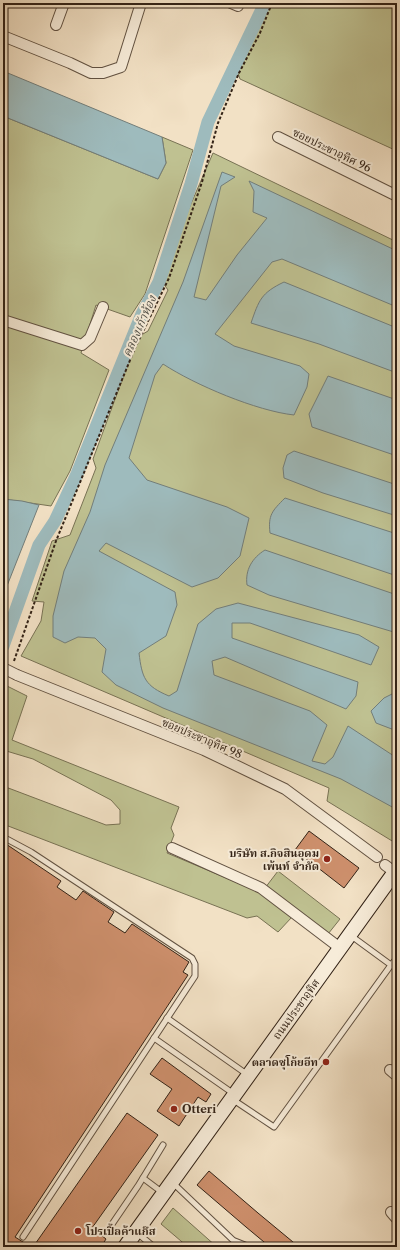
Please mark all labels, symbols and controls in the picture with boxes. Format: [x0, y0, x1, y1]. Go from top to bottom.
street label: ซอยประชาอุทิศ 96 [290, 125, 374, 176]
water label: คลองเก้าห้อง [119, 292, 160, 359]
street label: ซอยประชาอุทิศ 98 [159, 715, 244, 762]
place label: บริษัท ส.กิจสินอุดม เพ้นท์ จำกัด [229, 846, 319, 873]
marker: บริษัท ส.กิจสินอุดม เพ้นท์ จำกัด [322, 854, 332, 864]
street label: ถนนประชาอุทิศ [269, 976, 323, 1043]
place label: ตลาดซุโก้ยอีท [252, 1055, 318, 1070]
marker: ตลาดซุโก้ยอีท [321, 1057, 331, 1067]
place label: Otteri [182, 1102, 216, 1116]
marker: Otteri [169, 1104, 179, 1114]
place label: โปรเปิ้ลค้าแก๊ส [85, 1223, 156, 1238]
marker: โปรเปิ้ลค้าแก๊ส [73, 1226, 83, 1236]

